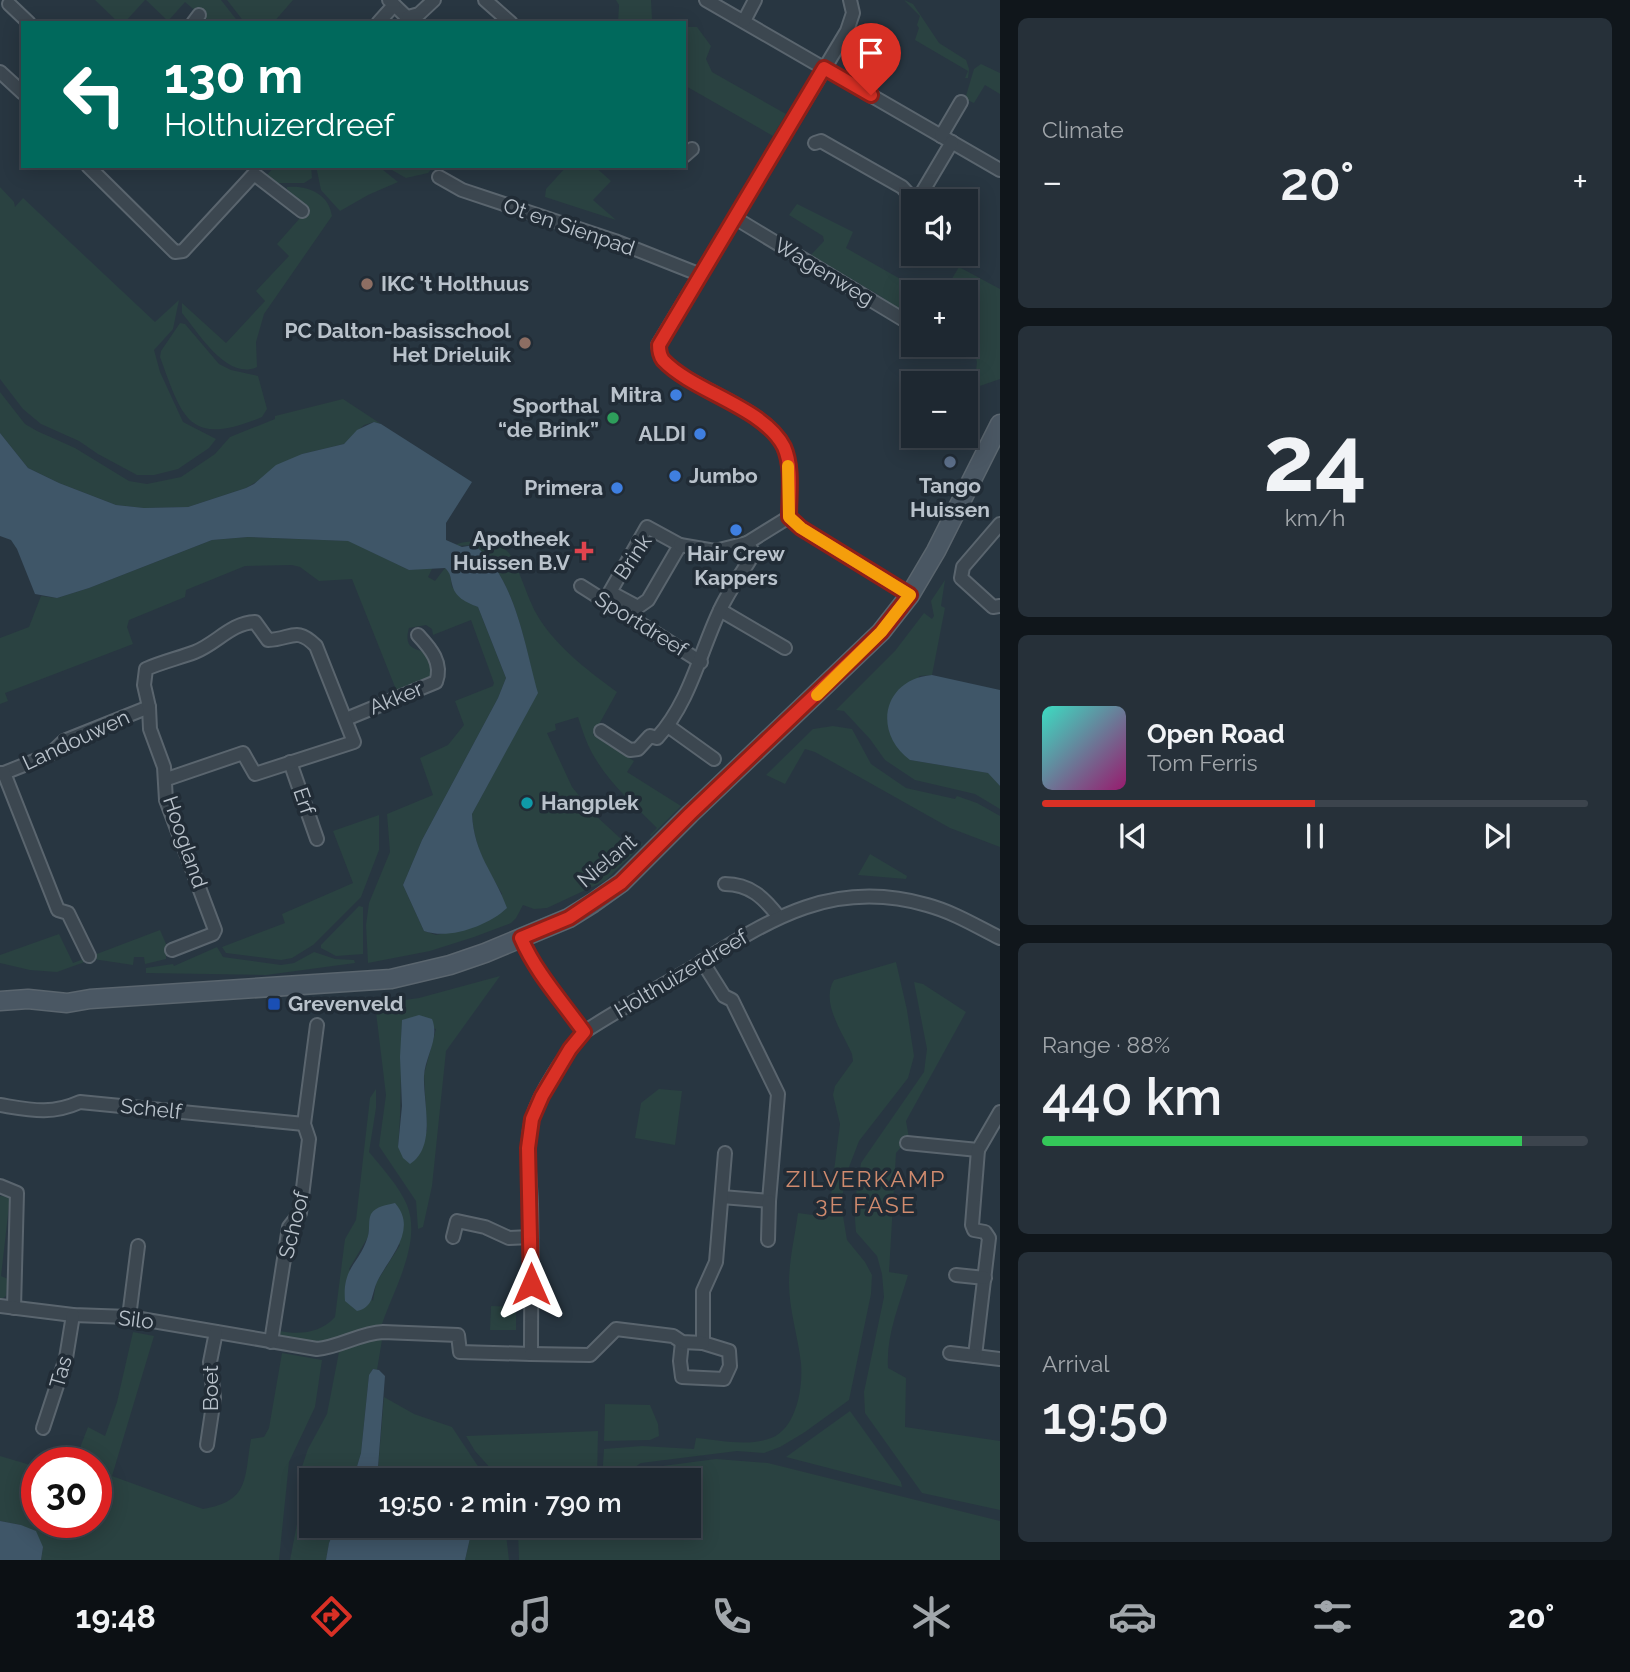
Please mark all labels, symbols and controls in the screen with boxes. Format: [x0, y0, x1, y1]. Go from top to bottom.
pin [841, 23, 901, 95]
icon: arrive [852, 34, 890, 72]
text: 130 m [164, 47, 303, 104]
icon: left [49, 49, 140, 140]
text: Holthuizerdreef [164, 106, 394, 143]
text: Climate [1042, 116, 1124, 143]
text: 20° [1280, 151, 1354, 212]
text: − [1042, 159, 1062, 204]
text: + [1572, 159, 1588, 204]
map controls [901, 189, 978, 448]
button: sound [901, 189, 978, 266]
street label: Ot en Sienpad [500, 192, 638, 261]
street label: Wagenweg [770, 232, 879, 311]
place label: IKC 't Holthuus [381, 271, 529, 296]
marker: IKC 't Holthuus [359, 276, 375, 292]
button: + [901, 280, 978, 357]
place label: PC Dalton-basisschool Het Drieluik [284, 318, 511, 367]
marker: PC Dalton-basisschool Het Drieluik [517, 335, 533, 351]
button: − [901, 371, 978, 448]
place label: Mitra [610, 382, 662, 407]
marker: Mitra [668, 387, 684, 403]
place label: Sporthal “de Brink” [498, 393, 599, 442]
text: 24 [1263, 405, 1367, 512]
marker: Sporthal “de Brink” [605, 410, 621, 426]
place label: ALDI [639, 421, 686, 446]
marker: ALDI [692, 426, 708, 442]
marker: Tango Huissen [942, 454, 958, 470]
place label: Jumbo [689, 463, 758, 488]
marker: Jumbo [667, 468, 683, 484]
place label: Tango Huissen [910, 473, 990, 522]
place label: Primera [524, 475, 603, 500]
marker: Primera [609, 480, 625, 496]
text: km/h [1285, 504, 1345, 531]
marker: Hair Crew Kappers [728, 522, 744, 538]
place label: Apotheek Huissen B.V [453, 526, 571, 575]
street label: Brink [608, 529, 657, 584]
place label: Hair Crew Kappers [687, 541, 785, 590]
marker: Apotheek Huissen B.V [576, 543, 592, 559]
street label: Sportdreef [591, 585, 693, 662]
street label: Akker [365, 675, 427, 720]
street label: Landouwen [18, 704, 133, 775]
text: Open Road [1147, 719, 1285, 749]
text: Tom Ferris [1147, 749, 1258, 776]
street label: Erf [288, 784, 321, 819]
place label: Hangplek [541, 790, 639, 815]
street label: Hoogland [158, 792, 213, 891]
marker: Hangplek [519, 795, 535, 811]
icon: previous [1114, 817, 1152, 855]
icon: pause [1296, 817, 1334, 855]
icon: next [1478, 817, 1516, 855]
street label: Nielant [572, 829, 641, 893]
street label: Holthuizerdreef [610, 923, 753, 1023]
place label: Grevenveld [288, 991, 404, 1016]
marker: Grevenveld [266, 996, 282, 1012]
text: Range · 88% [1042, 1031, 1170, 1058]
text: 440 km [1042, 1066, 1222, 1127]
street label: Schelf [119, 1093, 184, 1124]
district label: ZILVERKAMP 3E FASE [786, 1165, 946, 1218]
street label: Schoof [273, 1188, 314, 1261]
position arrow [494, 1247, 568, 1321]
street label: Silo [117, 1305, 155, 1334]
text: Arrival [1042, 1350, 1109, 1377]
street label: Tas [44, 1353, 77, 1391]
street label: Boet [198, 1365, 223, 1411]
text: 19:50 [1042, 1385, 1169, 1446]
speed limit sign: 30 [21, 1447, 112, 1538]
text: 19:50 · 2 min · 790 m [378, 1488, 622, 1518]
icon: directions [307, 1592, 356, 1641]
icon: music [507, 1592, 556, 1641]
icon: phone [707, 1592, 756, 1641]
icon: climate [907, 1592, 956, 1641]
icon: car [1108, 1592, 1157, 1641]
icon: filters [1308, 1592, 1357, 1641]
text: 19:48 [76, 1598, 156, 1635]
text: 20° [1508, 1598, 1554, 1635]

